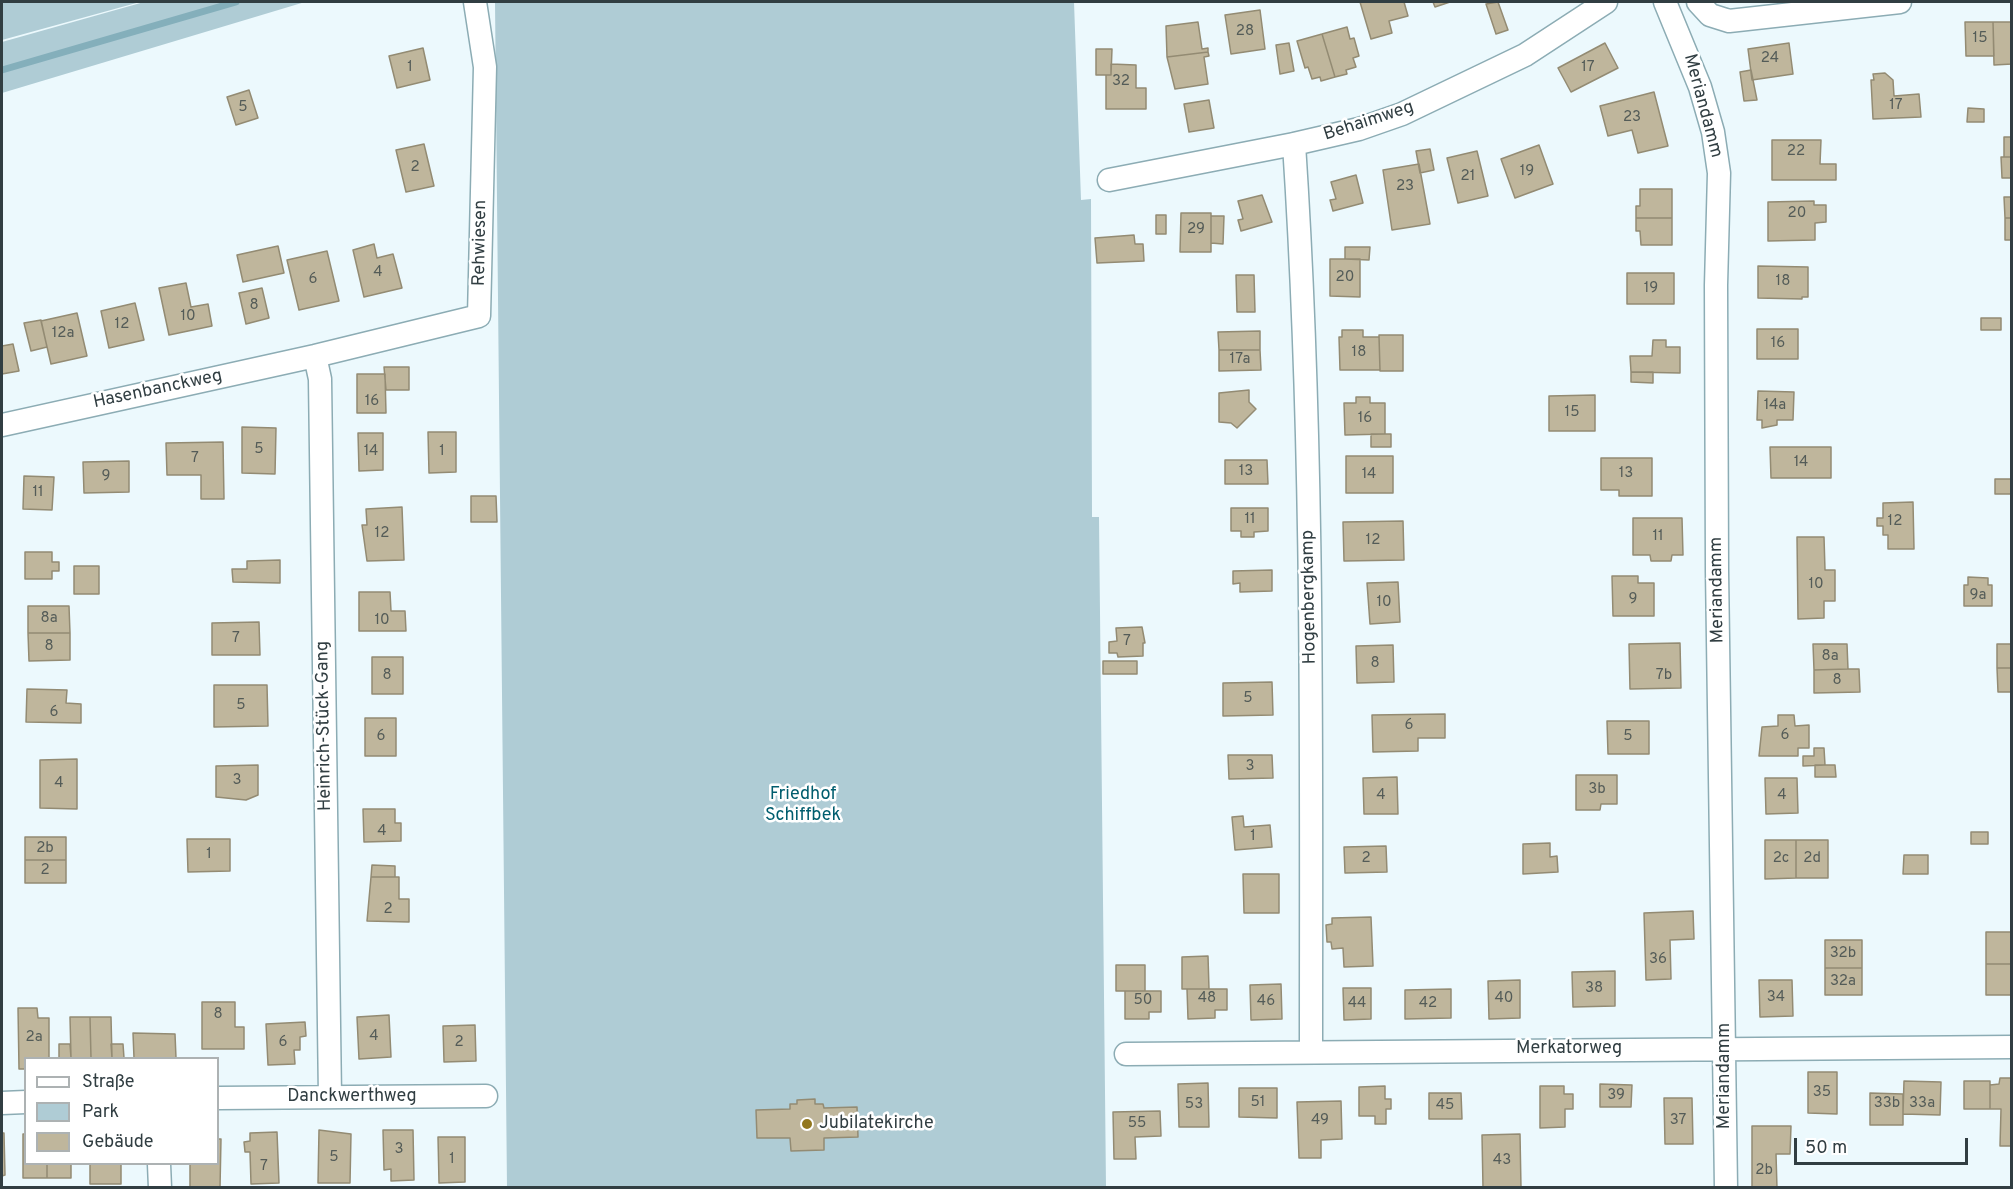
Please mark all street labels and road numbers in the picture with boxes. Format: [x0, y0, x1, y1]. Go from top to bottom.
street label: Meriandamm [1678, 52, 1726, 160]
street label: Behaimweg [1321, 97, 1417, 147]
street label: Rehwiesen [469, 200, 493, 286]
street label: Hasenbanckweg [91, 366, 225, 414]
street label: Hogenbergkamp [1298, 530, 1322, 664]
street label: Meriandamm [1706, 537, 1730, 643]
street label: Heinrich-Stück-Gang [313, 641, 337, 811]
street label: Meriandamm [1714, 1023, 1736, 1129]
street label: Merkatorweg [1516, 1038, 1622, 1060]
street label: Danckwerthweg [287, 1086, 417, 1108]

